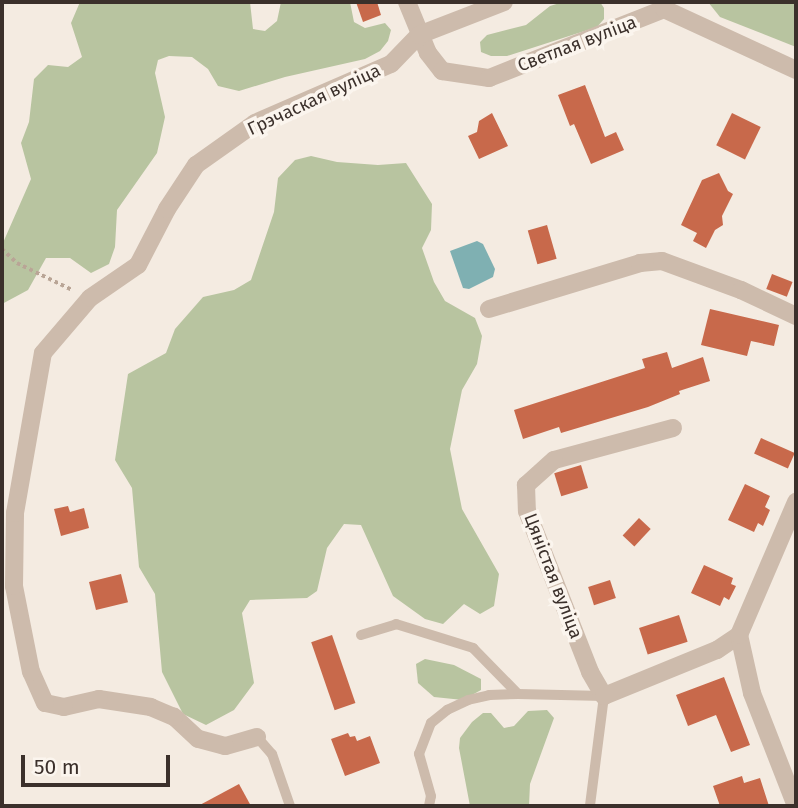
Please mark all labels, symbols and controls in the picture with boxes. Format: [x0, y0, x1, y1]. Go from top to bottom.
street label: Светлая вуліца [514, 11, 640, 77]
street label: Грэчаская вуліца [244, 60, 384, 140]
street label: Цяністая вуліца [519, 510, 587, 642]
scale bar [24, 742, 173, 786]
text: 50 m [34, 754, 80, 780]

